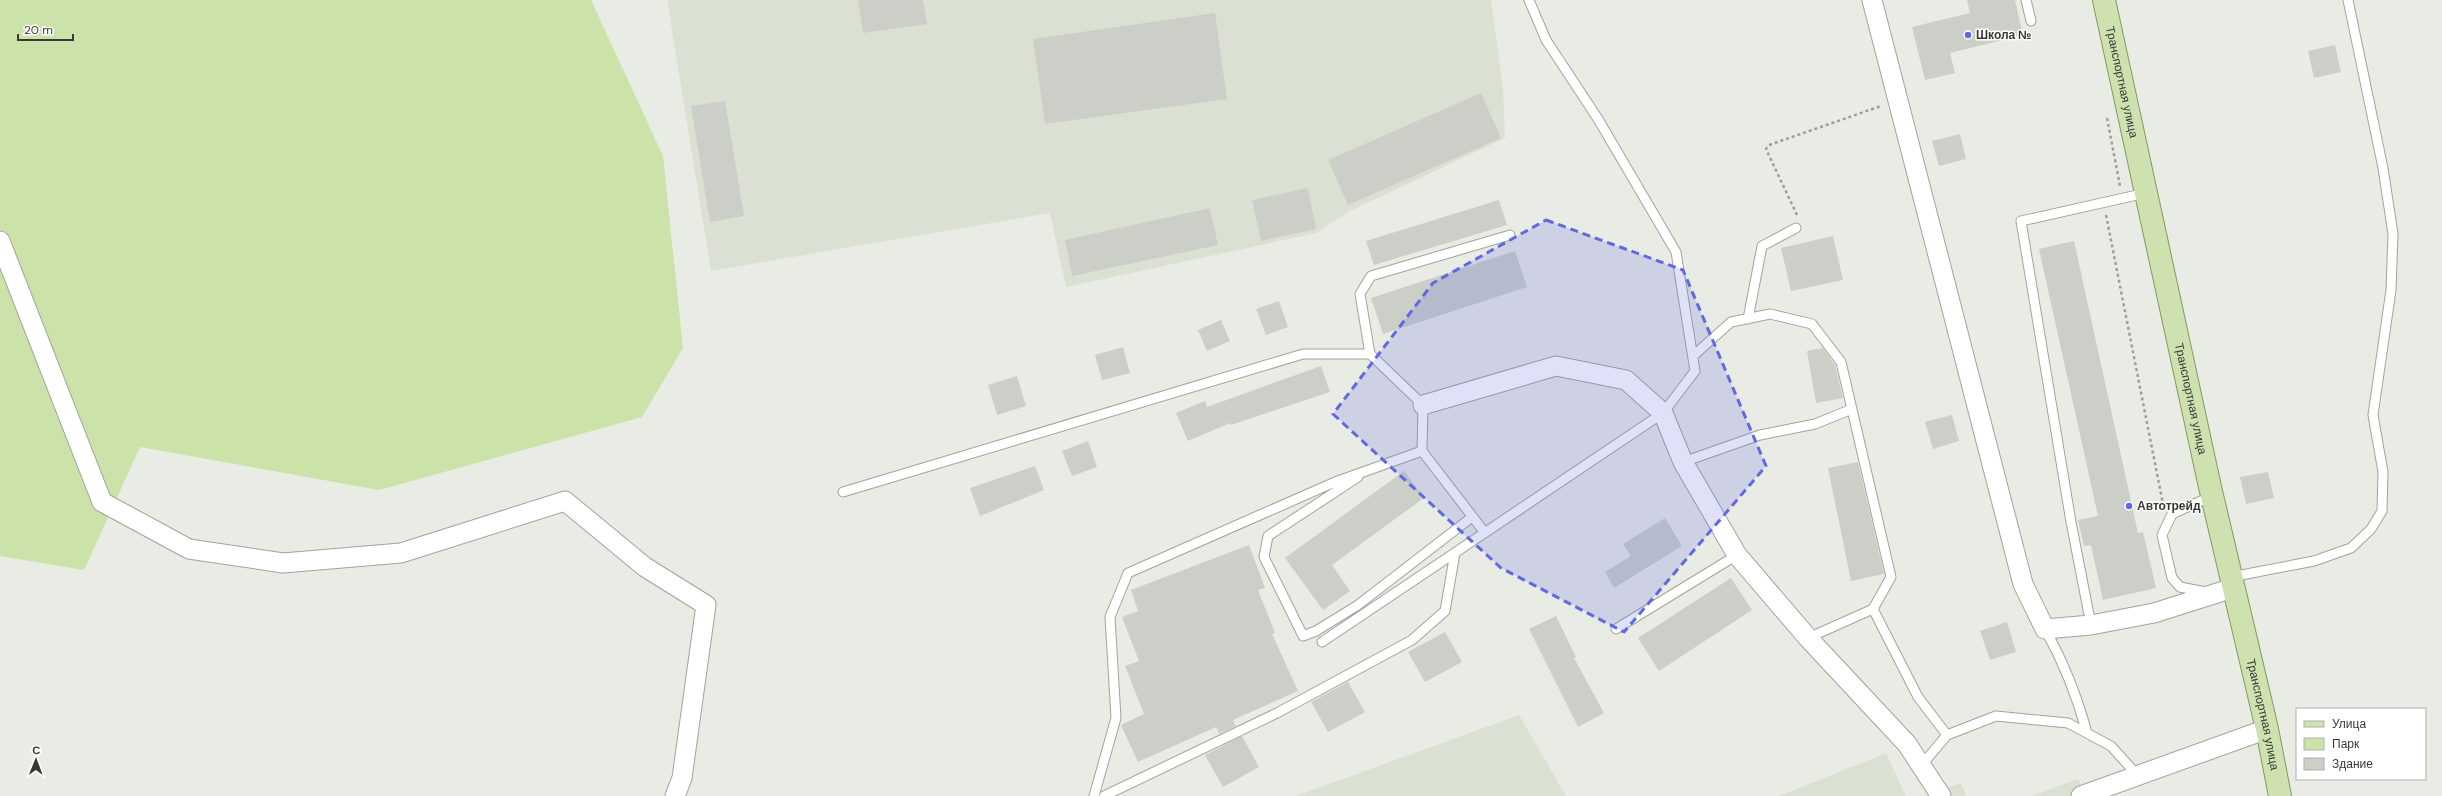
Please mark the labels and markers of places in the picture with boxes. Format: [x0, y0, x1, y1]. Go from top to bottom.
place label: Школа № [1976, 27, 2031, 43]
marker: Школа № [1963, 30, 1973, 40]
place label: Автотрейд [2137, 498, 2201, 514]
marker: Автотрейд [2124, 501, 2134, 511]

